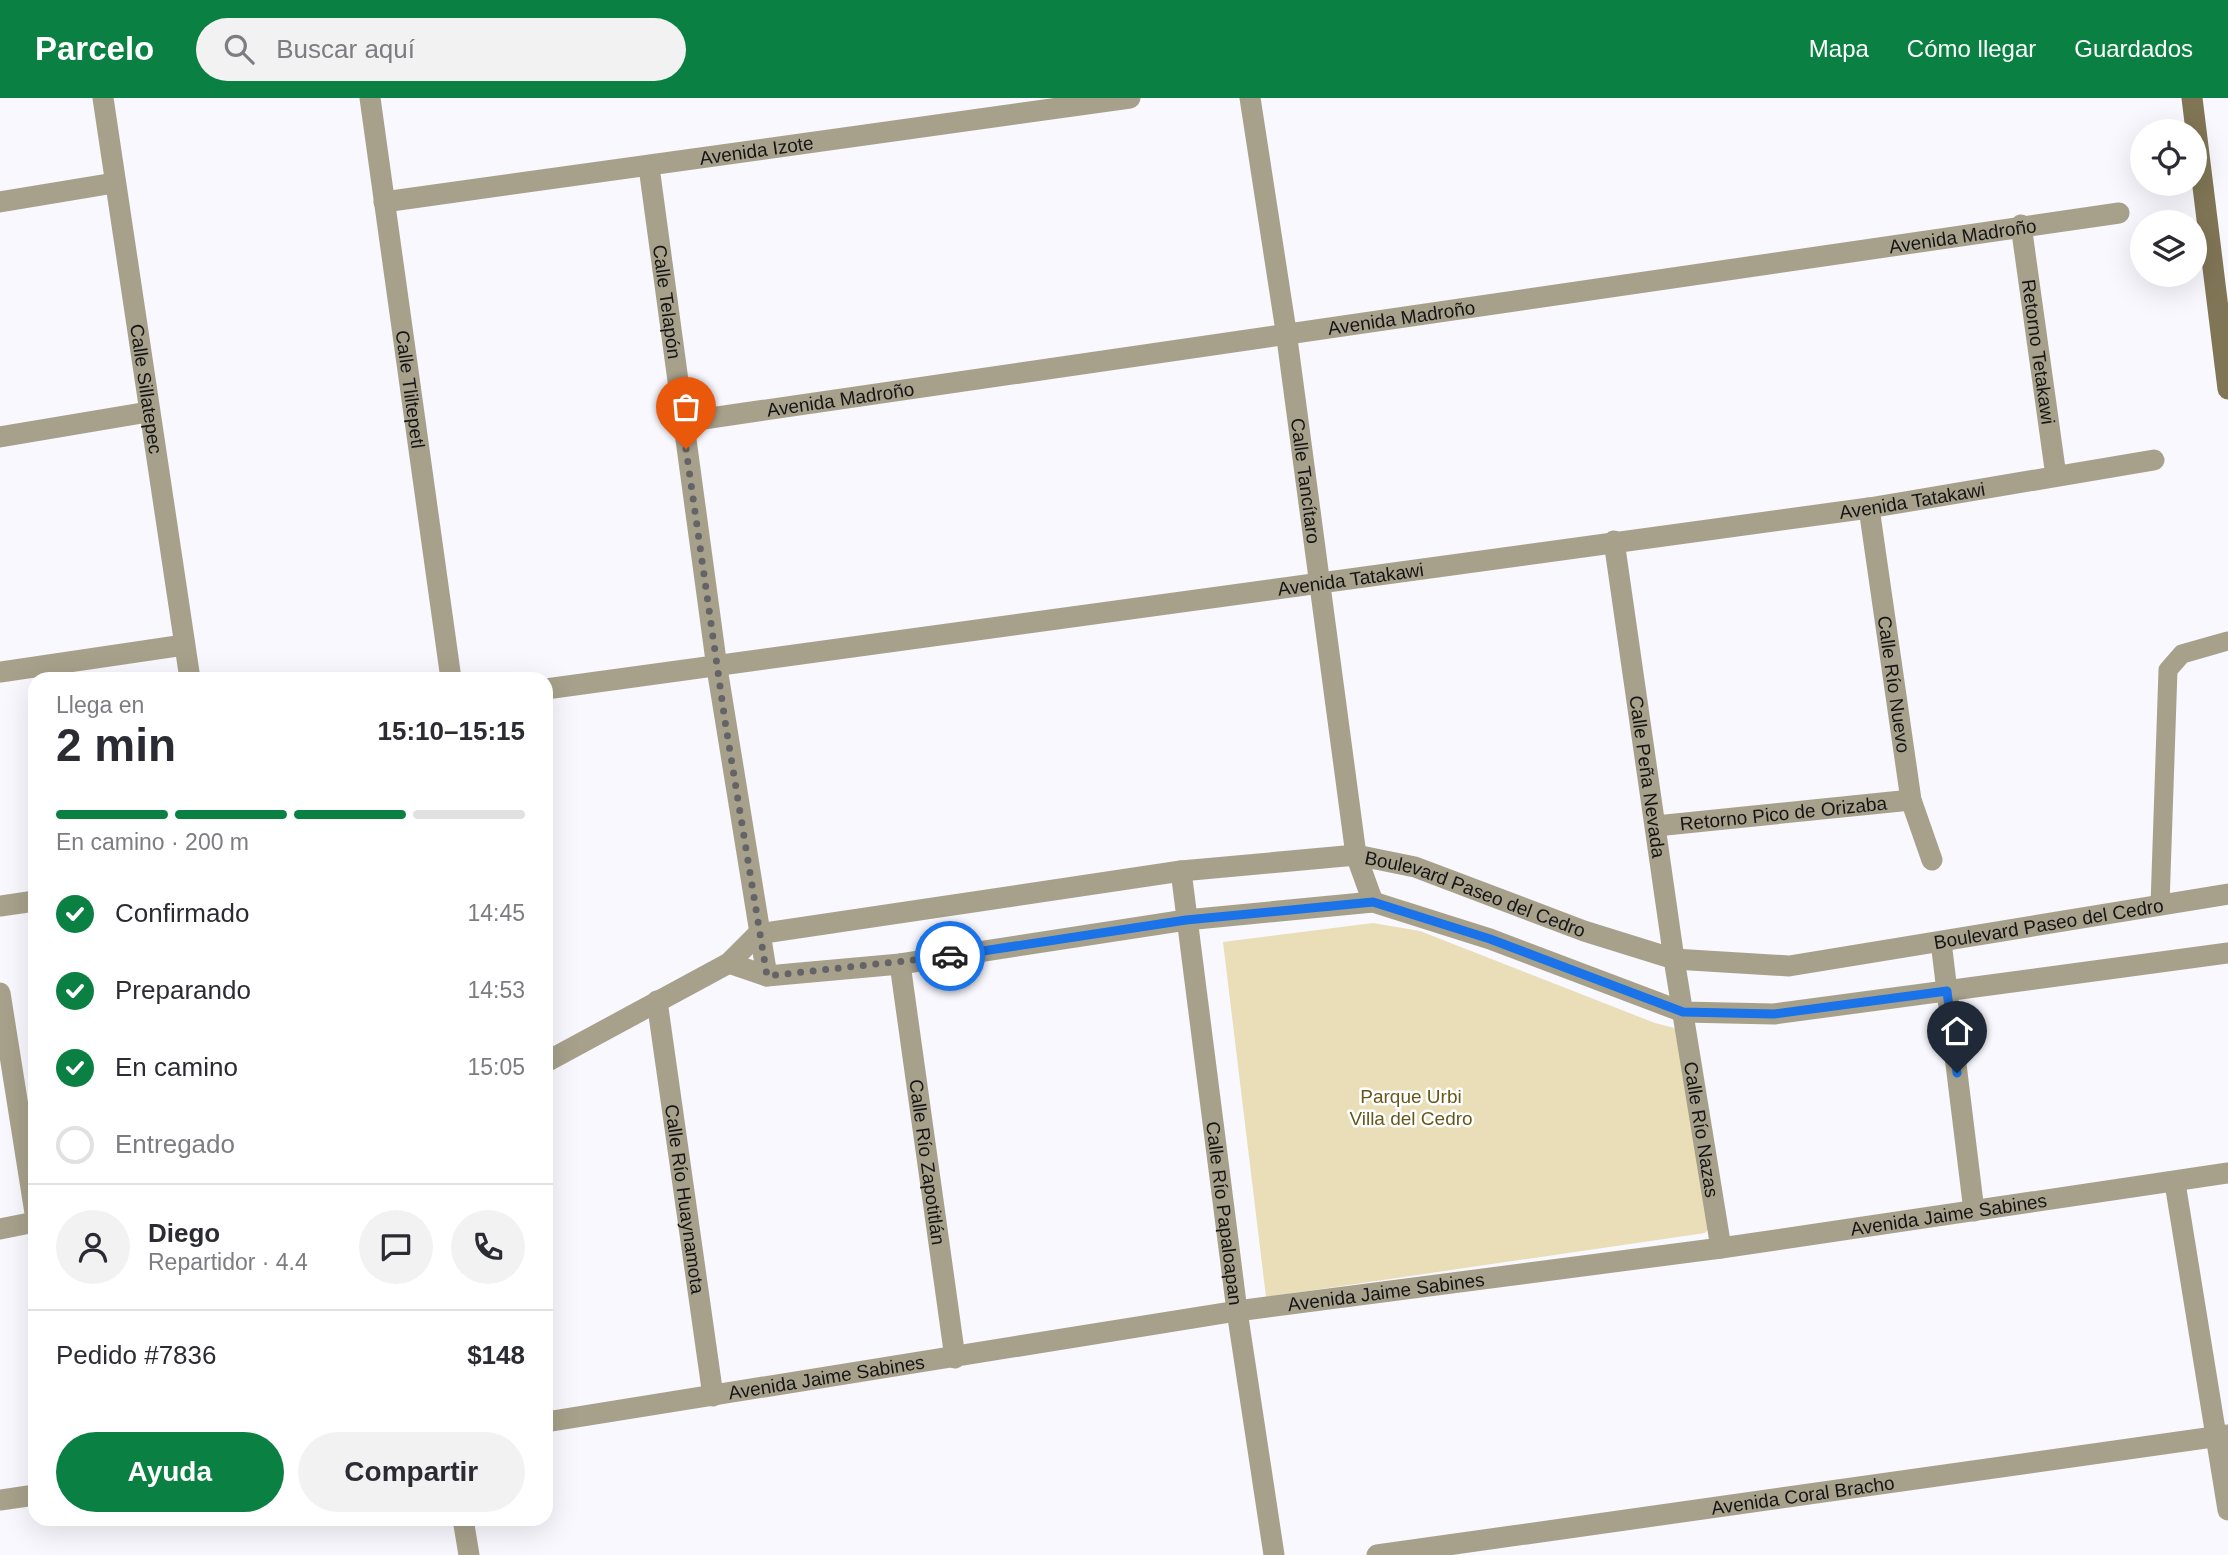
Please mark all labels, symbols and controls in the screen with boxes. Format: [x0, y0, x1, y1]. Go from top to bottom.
search box [196, 18, 686, 81]
text: Parcelo [35, 30, 154, 67]
icon: search [220, 30, 258, 68]
text: Buscar aquí [276, 34, 415, 64]
text: Mapa [1809, 35, 1869, 62]
text: Cómo llegar [1907, 35, 2036, 62]
text: Guardados [2074, 35, 2193, 62]
map controls [2130, 119, 2207, 287]
button: locate [2130, 119, 2207, 196]
street label: Avenida Izote [698, 132, 815, 168]
button: layers [2130, 210, 2207, 287]
street label: Avenida Madroño [1887, 215, 2038, 257]
street label: Calle Telapón [649, 243, 685, 360]
street label: Retorno Tetakawi [2018, 278, 2059, 426]
street label: Avenida Madroño [1326, 296, 1477, 339]
street label: Calle Sillatepec [126, 322, 167, 455]
street label: Calle Tliltepetl [392, 329, 429, 450]
pin [656, 377, 716, 449]
street label: Avenida Madroño [765, 378, 915, 420]
icon: bag [667, 388, 705, 426]
street label: Calle Tancítaro [1287, 417, 1325, 545]
street label: Avenida Tatakawi [1838, 478, 1986, 522]
street label: Avenida Tatakawi [1276, 559, 1425, 599]
street label: Calle Río Nuevo [1874, 614, 1915, 754]
text: Llega en [56, 692, 144, 718]
street label: Calle Peña Nevada [1626, 694, 1670, 860]
text: 15:10–15:15 [378, 716, 525, 746]
text: 2 min [56, 719, 176, 771]
street label: Retorno Pico de Orizaba [1679, 792, 1888, 834]
text: En camino · 200 m [56, 829, 249, 855]
street label: Boulevard Paseo del Cedro [1363, 847, 1589, 941]
street label: Boulevard Paseo del Cedro [1932, 894, 2165, 953]
icon: check [56, 895, 94, 933]
text: Confirmado [115, 898, 249, 928]
text: 14:45 [467, 900, 525, 926]
courier [915, 921, 985, 991]
icon: car [931, 937, 969, 975]
icon: check [56, 972, 94, 1010]
text: Preparando [115, 975, 251, 1005]
text: 14:53 [467, 977, 525, 1003]
pin [1927, 1001, 1987, 1073]
icon: home [1938, 1012, 1976, 1050]
icon: check [56, 1049, 94, 1087]
text: En camino [115, 1052, 238, 1082]
text: 15:05 [467, 1054, 525, 1080]
street label: Calle Río Nazas [1680, 1060, 1723, 1199]
street label: Calle Río Zapotitlán [906, 1078, 950, 1246]
park label: Parque Urbi Villa del Cedro [1349, 1086, 1473, 1129]
street label: Calle Río Huaynamota [661, 1103, 709, 1296]
street label: Calle Río Papaloapan [1202, 1120, 1247, 1306]
text: Entregado [115, 1129, 235, 1159]
street label: Avenida Jaime Sabines [1849, 1189, 2048, 1239]
button: person [56, 1210, 130, 1284]
button: chat [359, 1210, 433, 1284]
button: phone [451, 1210, 525, 1284]
text: Diego [148, 1218, 220, 1248]
text: Repartidor · 4.4 [148, 1249, 308, 1275]
street label: Avenida Jaime Sabines [1286, 1268, 1486, 1315]
text: Pedido #7836 [56, 1340, 216, 1370]
text: $148 [467, 1340, 525, 1370]
street label: Avenida Jaime Sabines [727, 1351, 926, 1403]
button: Ayuda [56, 1432, 284, 1512]
button: Compartir [298, 1432, 525, 1512]
street label: Avenida Coral Bracho [1710, 1472, 1896, 1518]

